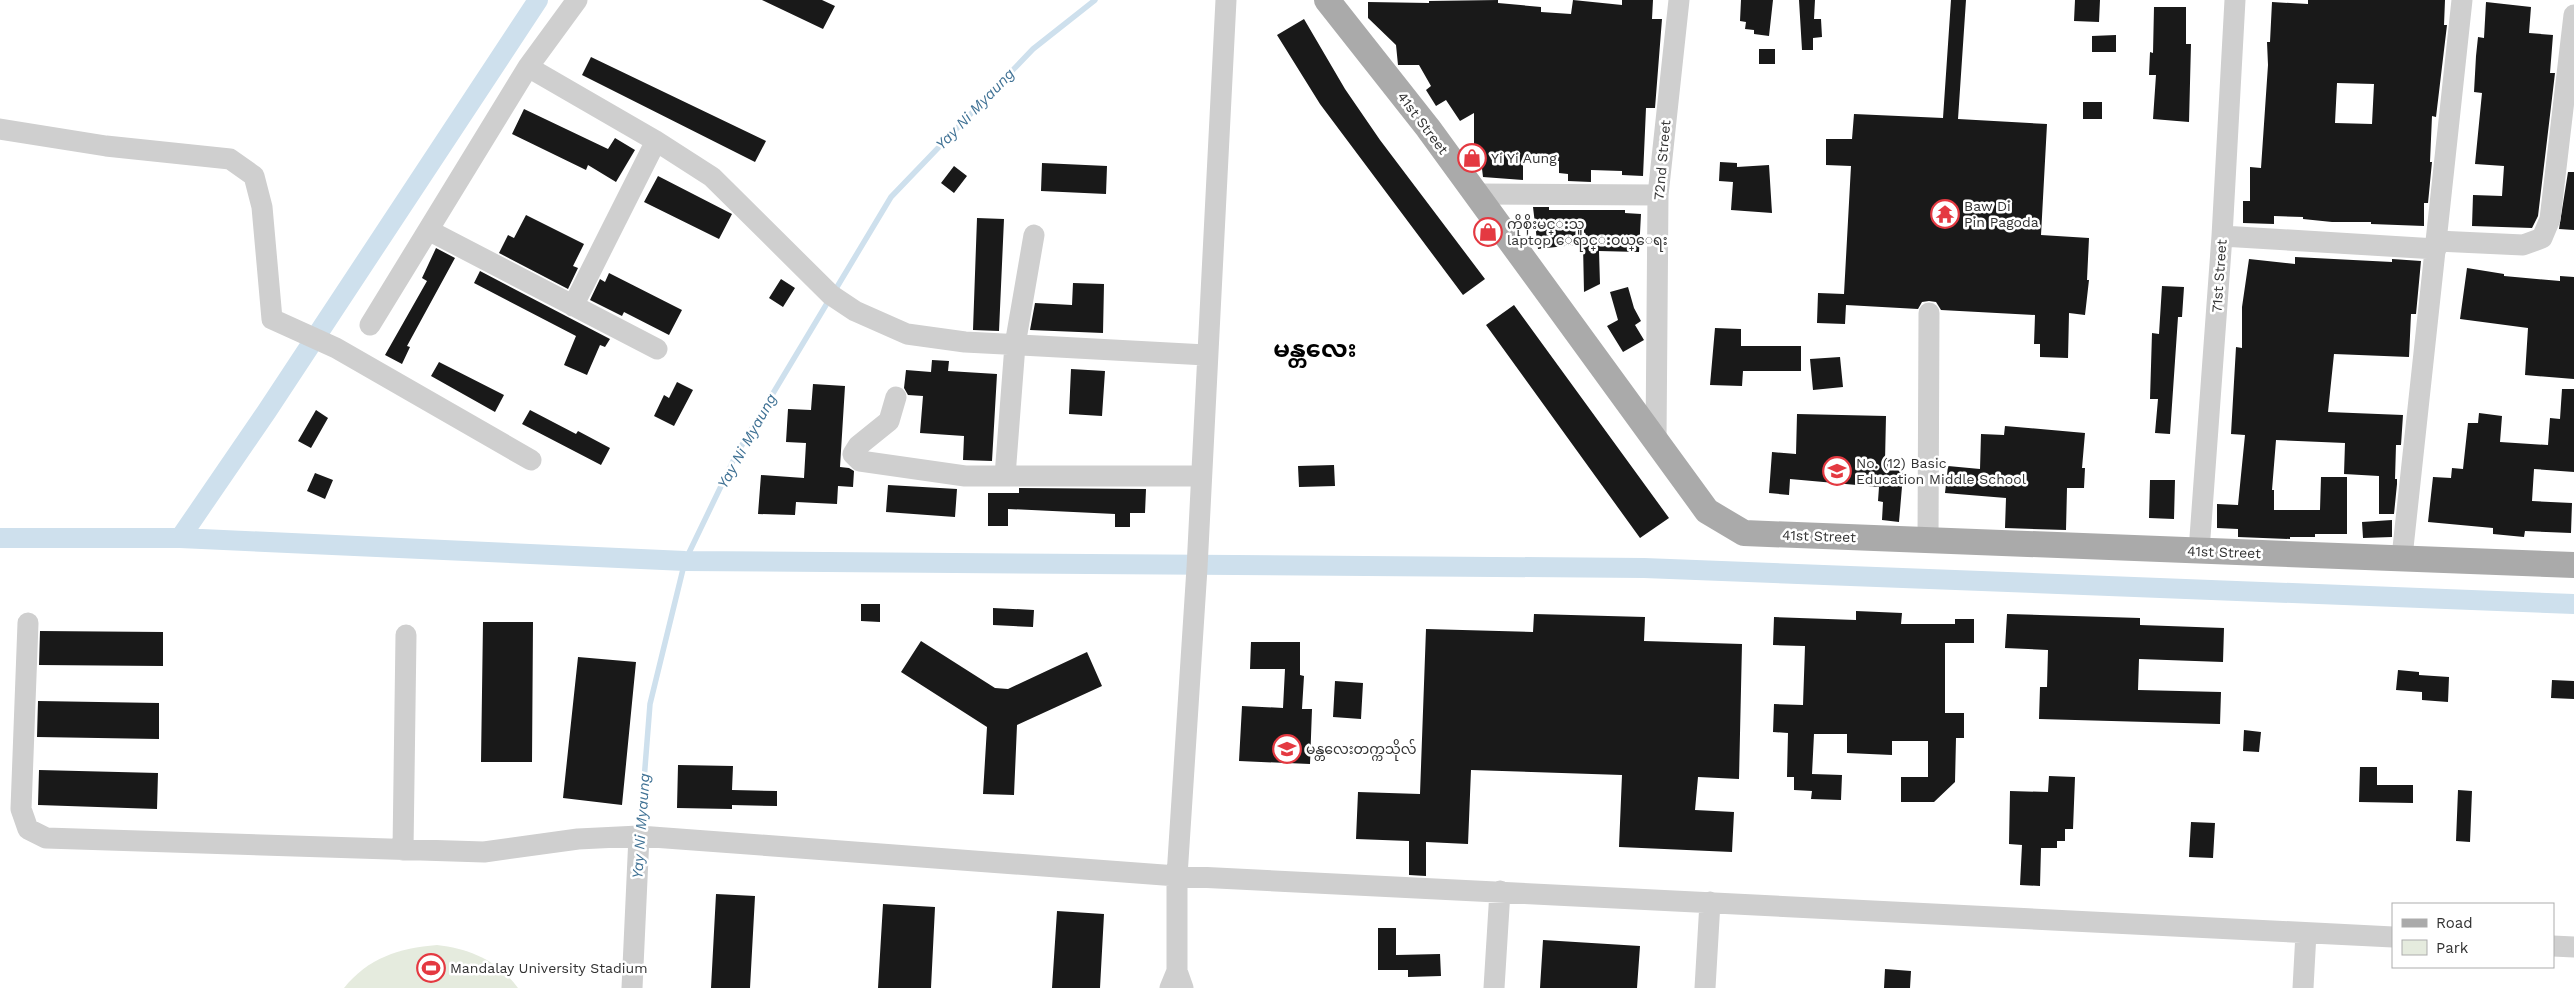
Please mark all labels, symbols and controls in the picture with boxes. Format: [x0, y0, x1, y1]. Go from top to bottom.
water label: Yay Ni Myaung [932, 65, 1018, 153]
street label: 41st Street [1394, 89, 1452, 157]
street label: 72nd Street [1651, 119, 1673, 201]
shop icon: Yi Yi Aung [1457, 143, 1487, 173]
place label: Yi Yi Aung [1491, 150, 1557, 166]
place label: Baw Di Pin Pagoda [1964, 198, 2039, 230]
temple icon: Baw Di Pin Pagoda [1930, 199, 1960, 229]
place label: ကိုစိုးမင္းသူ laptop ေရာင္းဝယ္ေရး [1507, 214, 1668, 252]
shop icon: ကိုစိုးမင္းသူ laptop ေရာင္းဝယ္ေရး [1473, 217, 1503, 247]
street label: 71st Street [2208, 239, 2230, 313]
district label: မန္တလေး [1273, 335, 1357, 368]
water label: Yay Ni Myaung [714, 390, 780, 492]
place label: No. (12) Basic Education Middle School [1856, 455, 2027, 487]
school or university icon: No. (12) Basic Education Middle School [1822, 456, 1852, 486]
street label: 41st Street [1782, 527, 1856, 545]
street label: 41st Street [2187, 543, 2261, 561]
school or university icon: မန္တလေးတက္ကသိုလ် [1272, 734, 1302, 764]
place label: မန္တလေးတက္ကသိုလ် [1306, 739, 1417, 761]
water label: Yay Ni Myaung [628, 773, 654, 879]
legend [2392, 903, 2554, 968]
text: Road [2436, 914, 2473, 932]
text: Park [2436, 939, 2469, 957]
sports icon: Mandalay University Stadium [416, 953, 446, 983]
place label: Mandalay University Stadium [450, 960, 647, 976]

